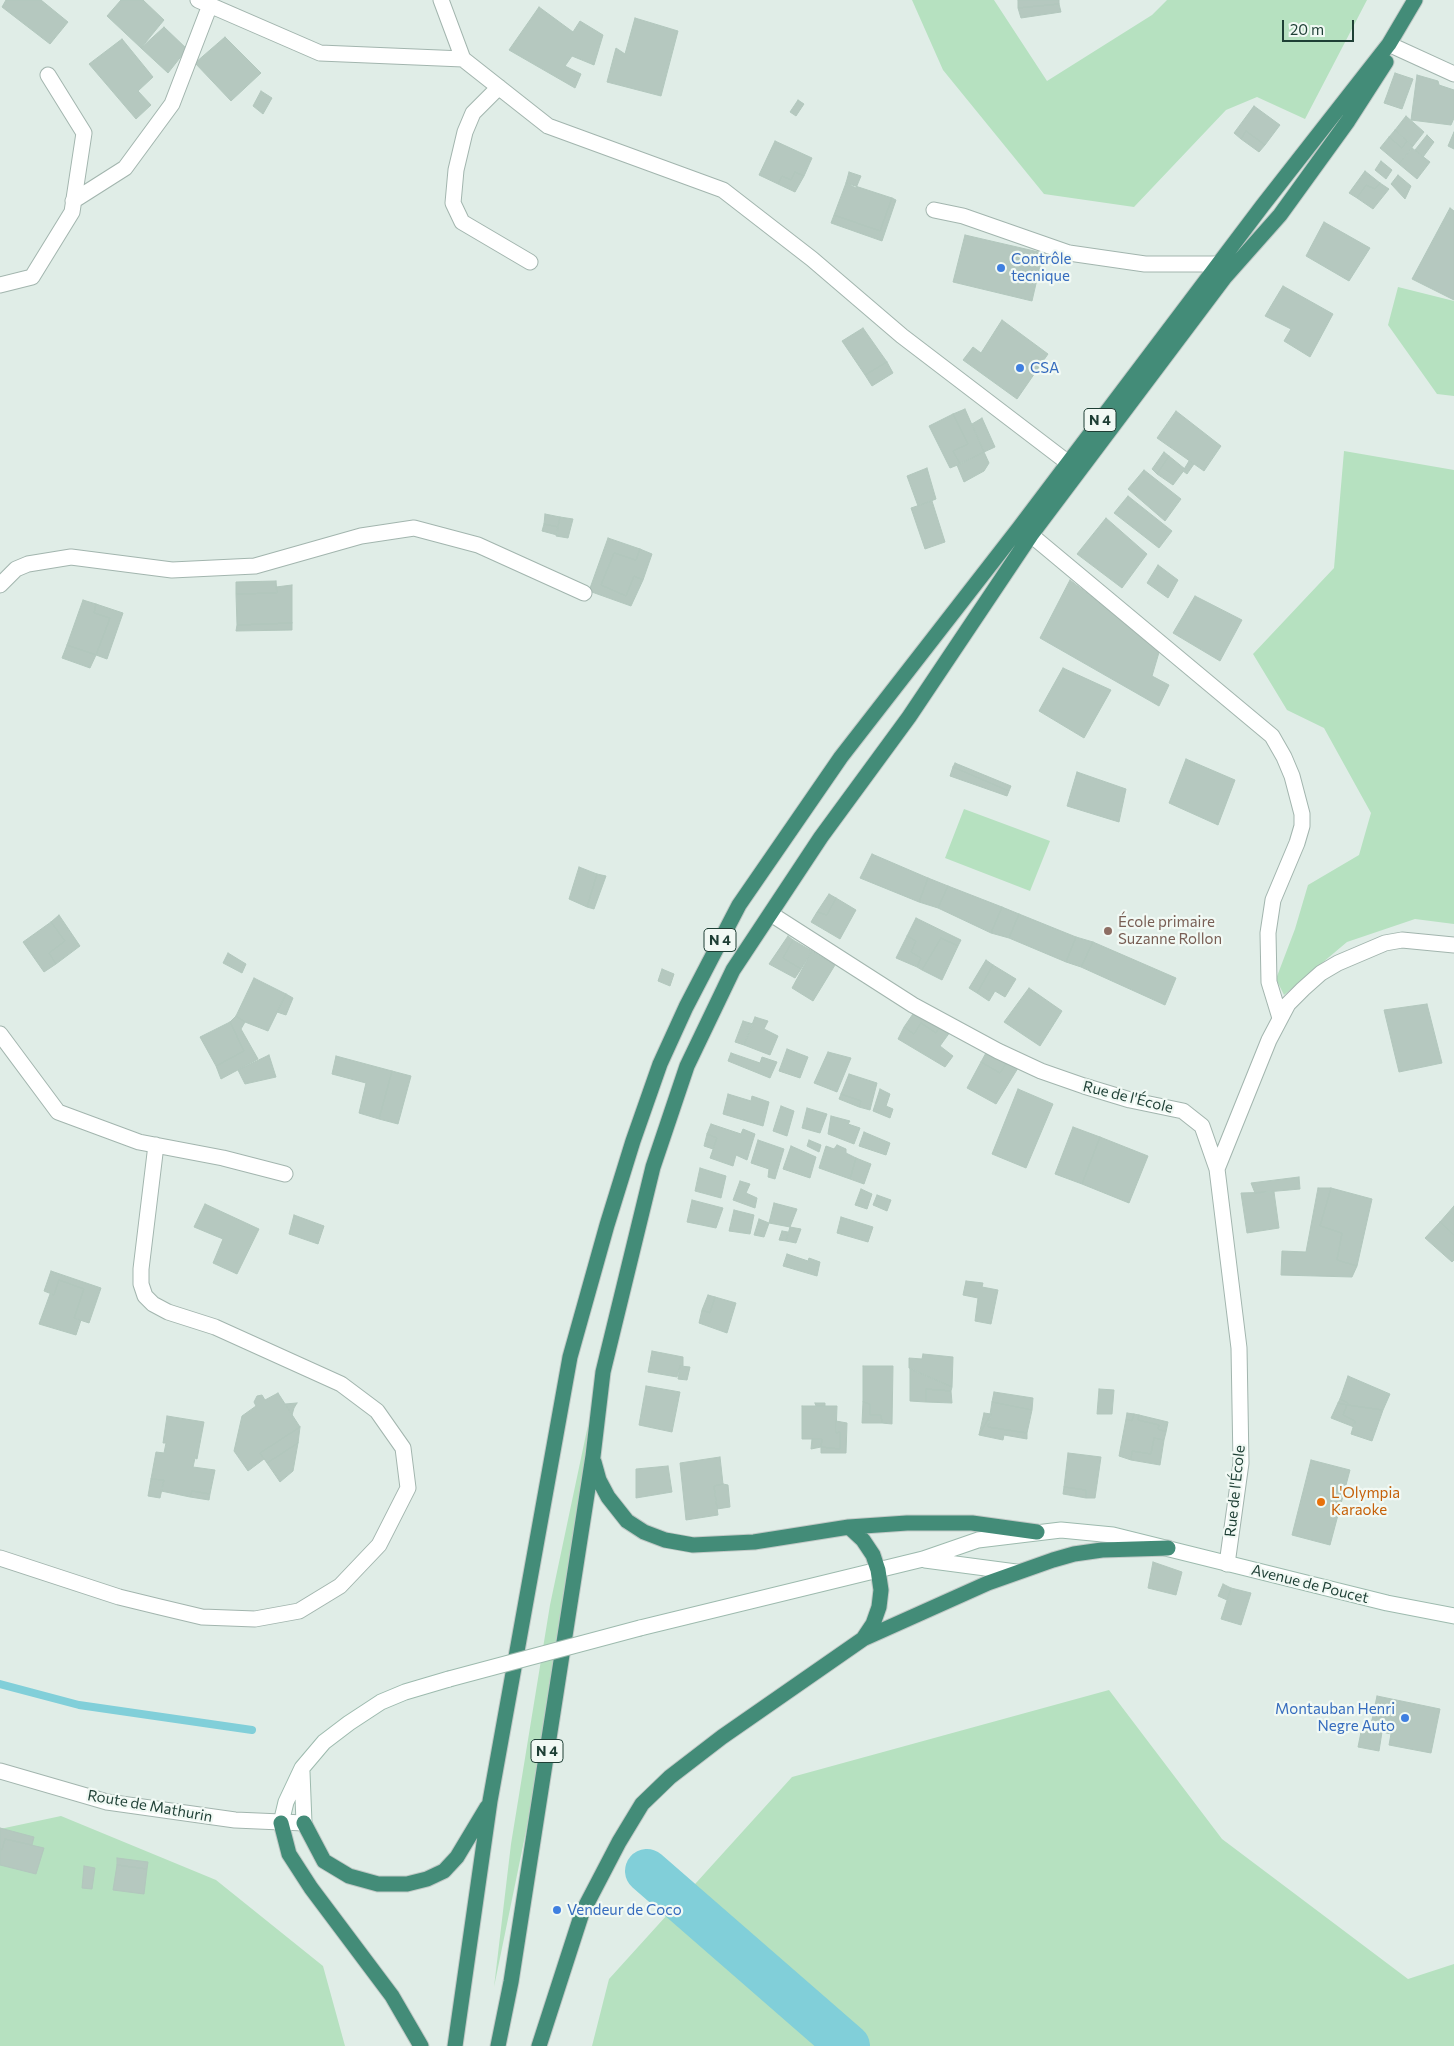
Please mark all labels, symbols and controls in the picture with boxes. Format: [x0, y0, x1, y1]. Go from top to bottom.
scale bar [1284, 10, 1356, 42]
text: 20 m [1290, 20, 1324, 38]
place label: Contrôle tecnique [1011, 250, 1071, 285]
marker: Contrôle tecnique [995, 262, 1007, 274]
place label: CSA [1030, 359, 1059, 377]
marker: CSA [1014, 362, 1026, 374]
road number: N 4 [1084, 408, 1116, 432]
place label: École primaire Suzanne Rollon [1118, 913, 1222, 948]
marker: École primaire Suzanne Rollon [1102, 925, 1114, 937]
road number: N 4 [704, 928, 736, 952]
street label: Rue de l'École [1081, 1077, 1175, 1117]
street label: Rue de l'École [1221, 1444, 1249, 1538]
place label: L'Olympia Karaoke [1331, 1484, 1400, 1519]
marker: L'Olympia Karaoke [1315, 1496, 1327, 1508]
street label: Avenue de Poucet [1250, 1561, 1370, 1607]
place label: Montauban Henri Negre Auto [1275, 1700, 1395, 1735]
marker: Montauban Henri Negre Auto [1399, 1712, 1411, 1724]
road number: N 4 [531, 1740, 563, 1762]
street label: Route de Mathurin [86, 1786, 214, 1826]
place label: Vendeur de Coco [567, 1901, 682, 1919]
marker: Vendeur de Coco [551, 1904, 563, 1916]

